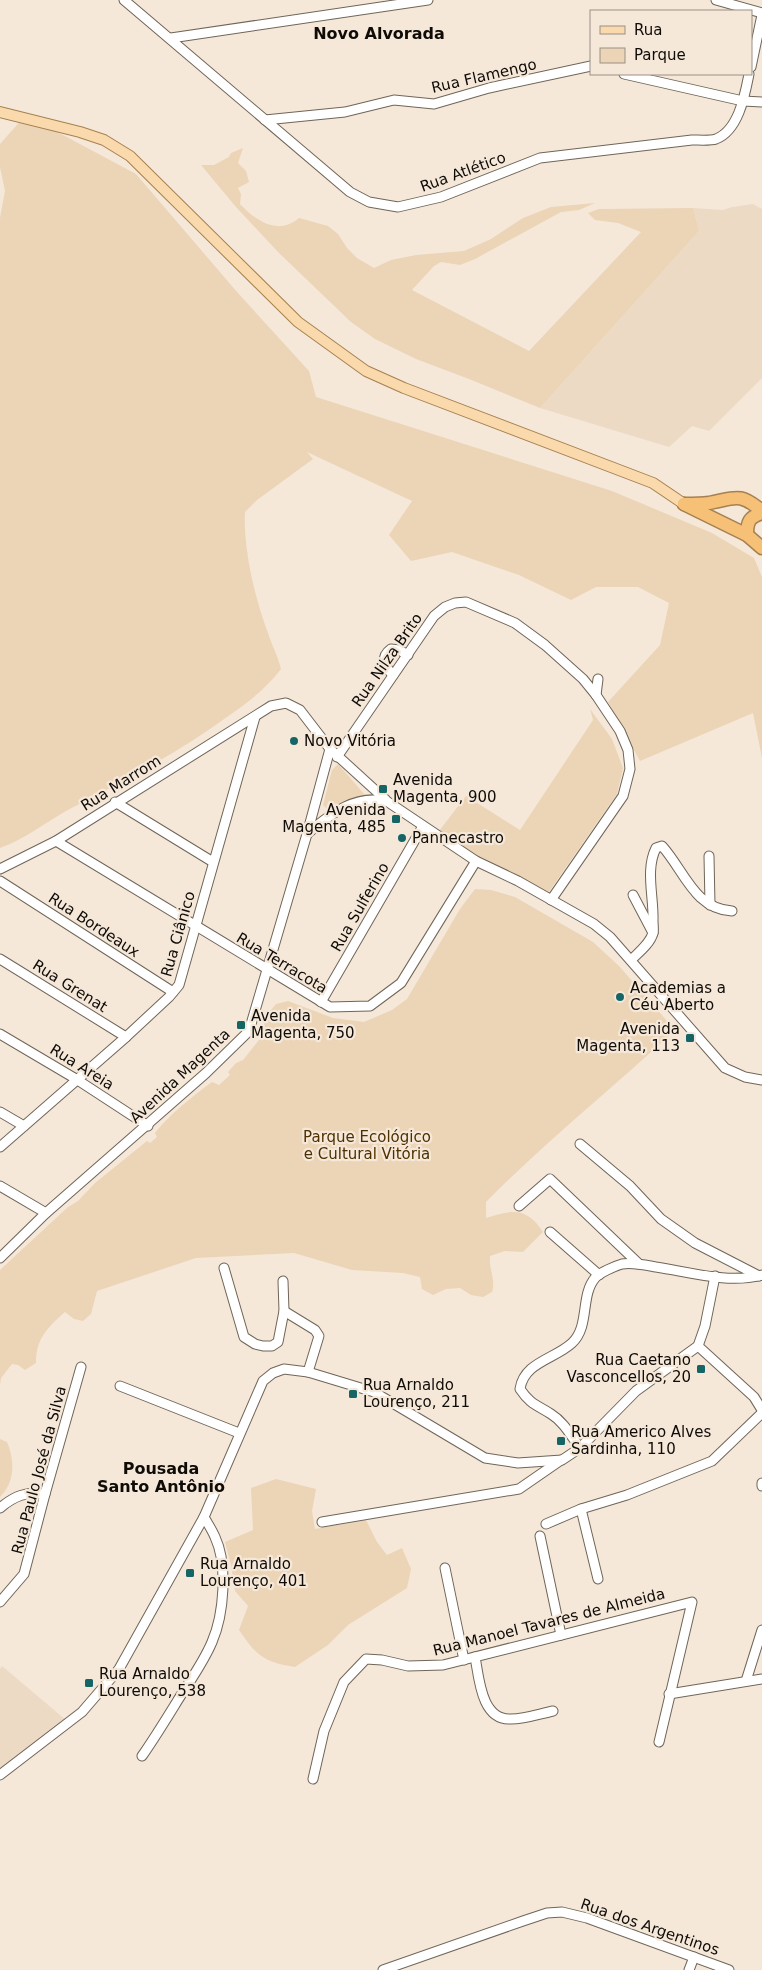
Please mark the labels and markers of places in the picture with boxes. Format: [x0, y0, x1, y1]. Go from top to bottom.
place label: Novo Vitória [304, 732, 396, 750]
marker: Novo Vitória [288, 735, 300, 747]
place label: Avenida Magenta, 900 [393, 771, 497, 806]
marker: Avenida Magenta, 900 [377, 783, 389, 795]
place label: Avenida Magenta, 485 [282, 801, 386, 836]
marker: Avenida Magenta, 485 [390, 813, 402, 825]
place label: Pannecastro [412, 829, 504, 847]
marker: Pannecastro [396, 832, 408, 844]
place label: Academias a Céu Aberto [630, 979, 726, 1014]
marker: Academias a Céu Aberto [614, 991, 626, 1003]
place label: Avenida Magenta, 750 [251, 1007, 355, 1042]
marker: Avenida Magenta, 750 [235, 1019, 247, 1031]
place label: Avenida Magenta, 113 [576, 1020, 680, 1055]
marker: Avenida Magenta, 113 [684, 1032, 696, 1044]
place label: Rua Caetano Vasconcellos, 20 [567, 1351, 691, 1386]
marker: Rua Caetano Vasconcellos, 20 [695, 1363, 707, 1375]
place label: Rua Arnaldo Lourenço, 211 [363, 1376, 470, 1411]
marker: Rua Arnaldo Lourenço, 211 [347, 1388, 359, 1400]
place label: Rua Americo Alves Sardinha, 110 [571, 1423, 711, 1458]
marker: Rua Americo Alves Sardinha, 110 [555, 1435, 567, 1447]
place label: Rua Arnaldo Lourenço, 401 [200, 1555, 307, 1590]
marker: Rua Arnaldo Lourenço, 401 [184, 1567, 196, 1579]
place label: Rua Arnaldo Lourenço, 538 [99, 1665, 206, 1700]
marker: Rua Arnaldo Lourenço, 538 [83, 1677, 95, 1689]

